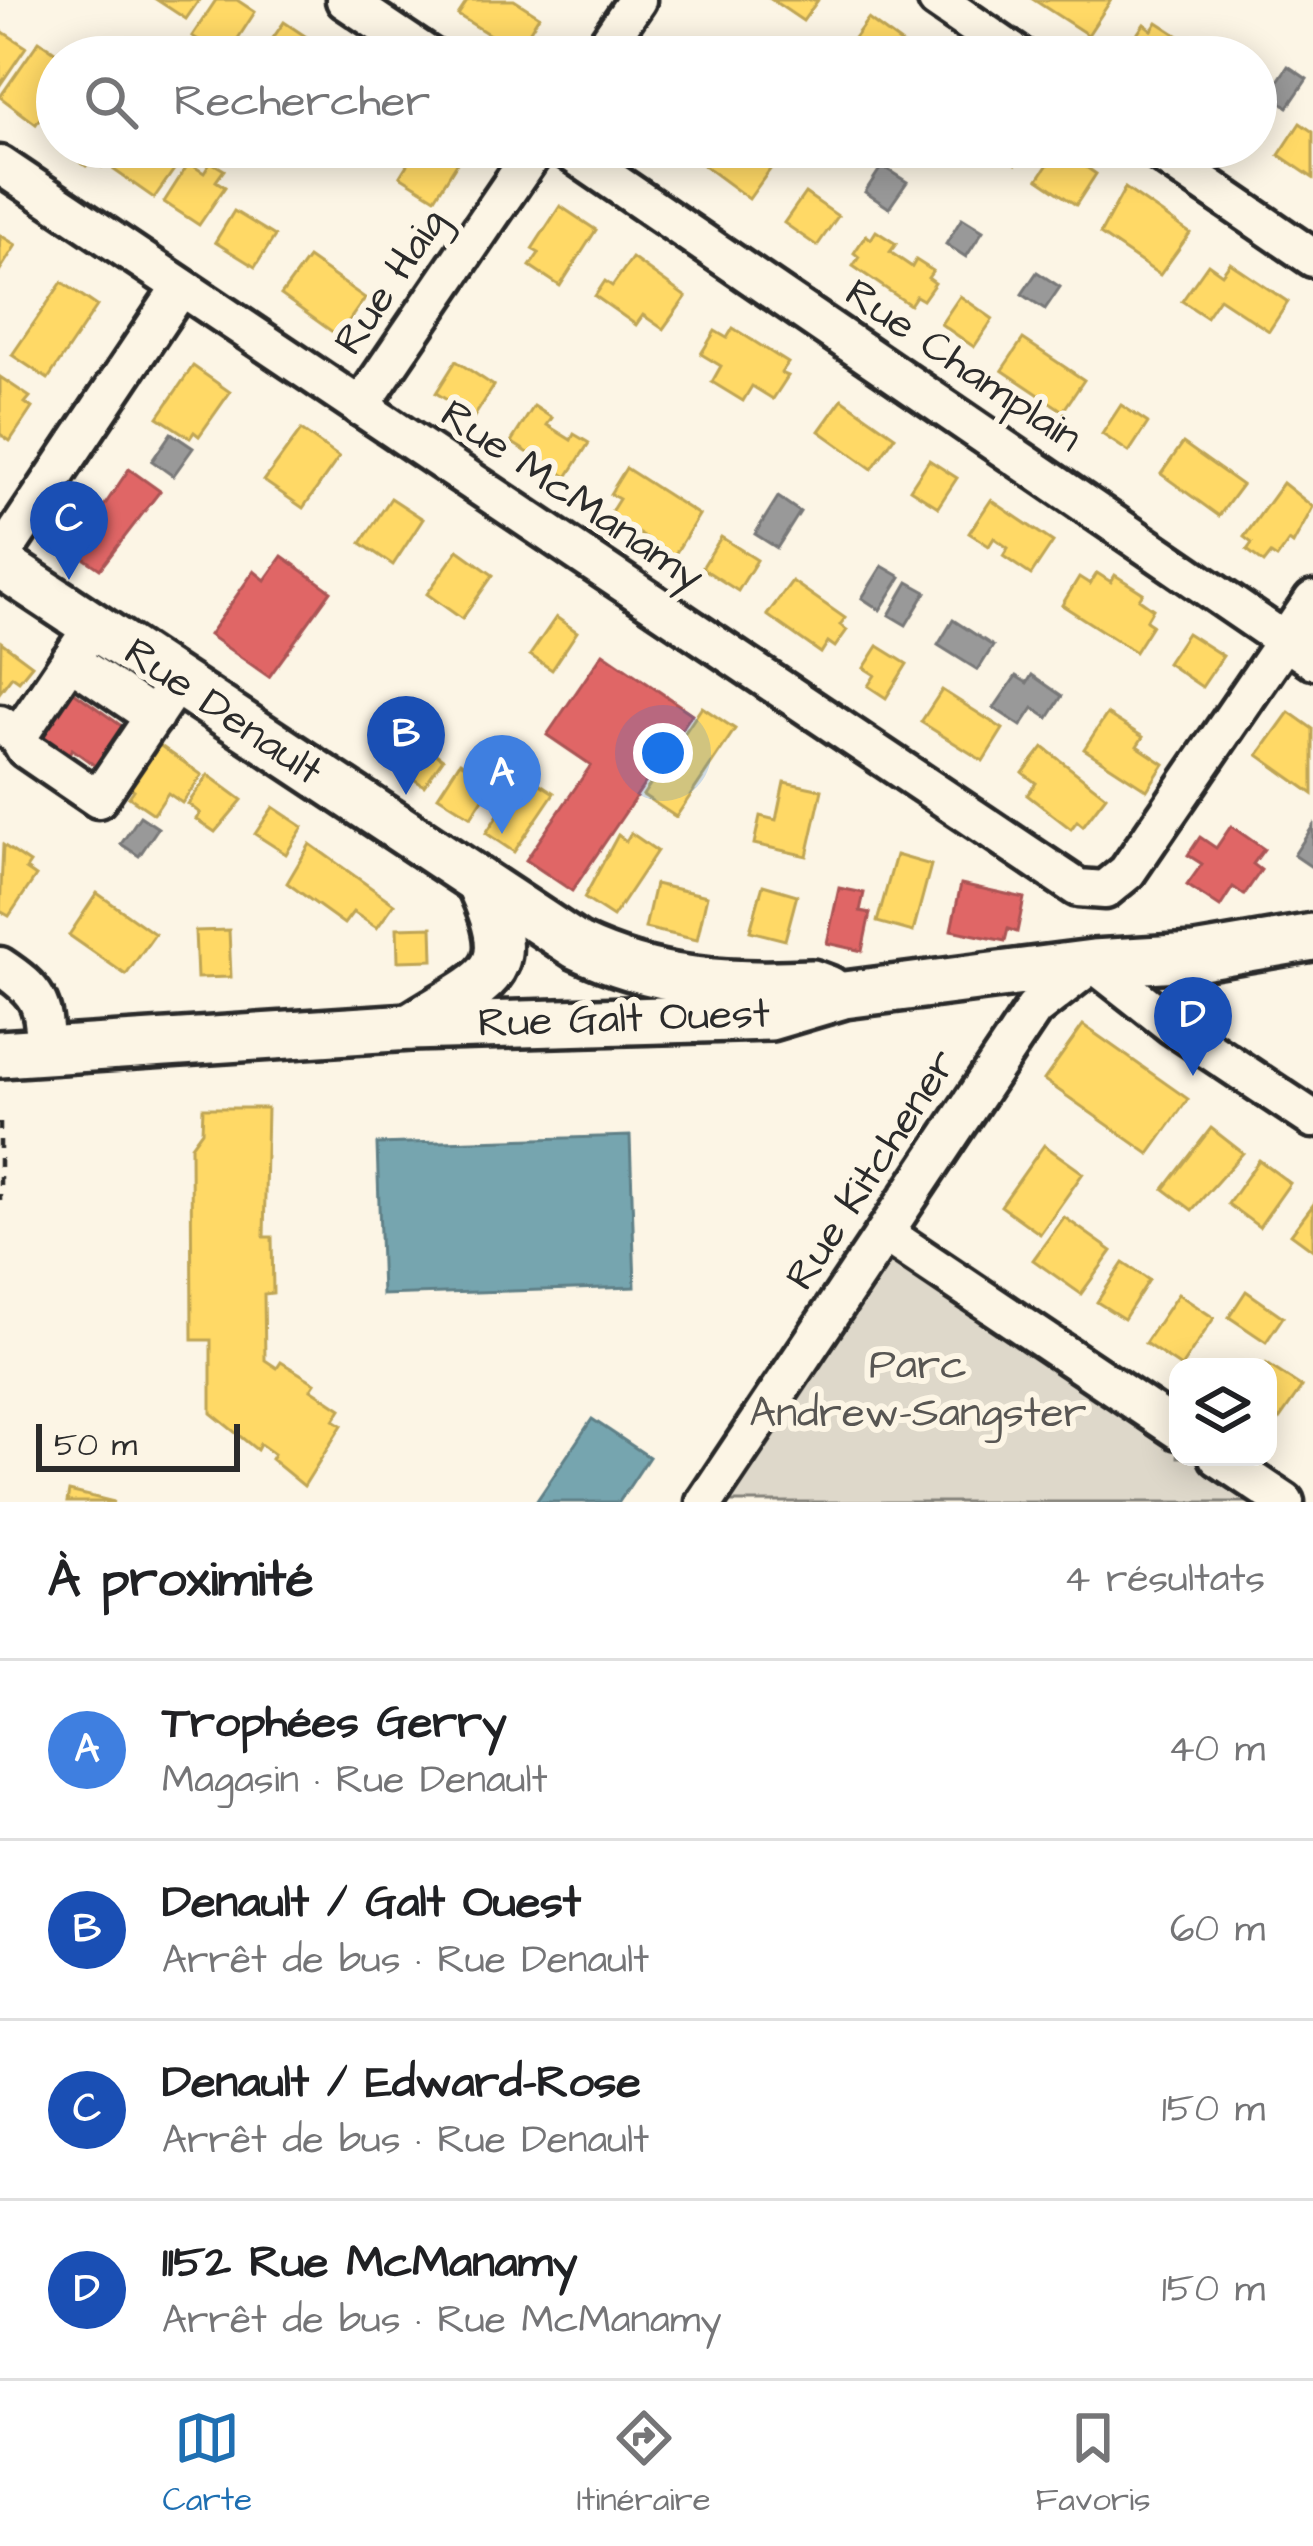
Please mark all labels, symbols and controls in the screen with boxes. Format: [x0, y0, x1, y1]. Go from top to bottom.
search box [36, 36, 1277, 168]
icon: search [78, 69, 144, 135]
text: Rechercher [174, 71, 430, 133]
street label: Rue Haig [321, 197, 461, 367]
street label: Rue Champlain [833, 265, 1093, 467]
street label: Rue McManamy [428, 386, 715, 607]
pin: C [30, 481, 108, 580]
street label: Rue Denault [112, 624, 334, 800]
pin: B [367, 696, 445, 795]
your location [633, 723, 693, 783]
pin: A [463, 735, 541, 834]
pin: D [1154, 977, 1232, 1076]
street label: Rue Galt Ouest [477, 985, 771, 1053]
street label: Rue Kitchener [772, 1038, 972, 1302]
park label: Parc Andrew-Sangster [749, 1337, 1087, 1443]
map controls [1169, 1358, 1277, 1466]
button: layers [1169, 1358, 1277, 1466]
scale bar [36, 1418, 240, 1471]
text: 50 m [54, 1422, 137, 1468]
text: À proximité [48, 1545, 314, 1616]
text: 4 résultats [1064, 1553, 1265, 1607]
text: Trophées Gerry [162, 1692, 507, 1754]
text: A [75, 1723, 99, 1777]
text: 40 m [1168, 1723, 1265, 1777]
text: Magasin · Rue Denault [162, 1754, 548, 1808]
text: Denault / Galt Ouest [162, 1872, 581, 1934]
text: B [73, 1903, 101, 1957]
text: 60 m [1170, 1903, 1265, 1957]
text: Arrêt de bus · Rue Denault [162, 1934, 649, 1988]
text: Denault / Edward-Rose [162, 2052, 641, 2114]
text: C [73, 2083, 101, 2137]
text: 150 m [1162, 2083, 1265, 2137]
text: Arrêt de bus · Rue Denault [162, 2114, 649, 2168]
text: 1152 Rue McManamy [162, 2232, 577, 2294]
text: D [74, 2263, 100, 2317]
text: 150 m [1162, 2263, 1265, 2317]
text: Arrêt de bus · Rue McManamy [162, 2294, 722, 2348]
tab: Carte [162, 2405, 252, 2523]
tab: Itinéraire [577, 2405, 711, 2523]
tab: Favoris [1035, 2405, 1151, 2523]

